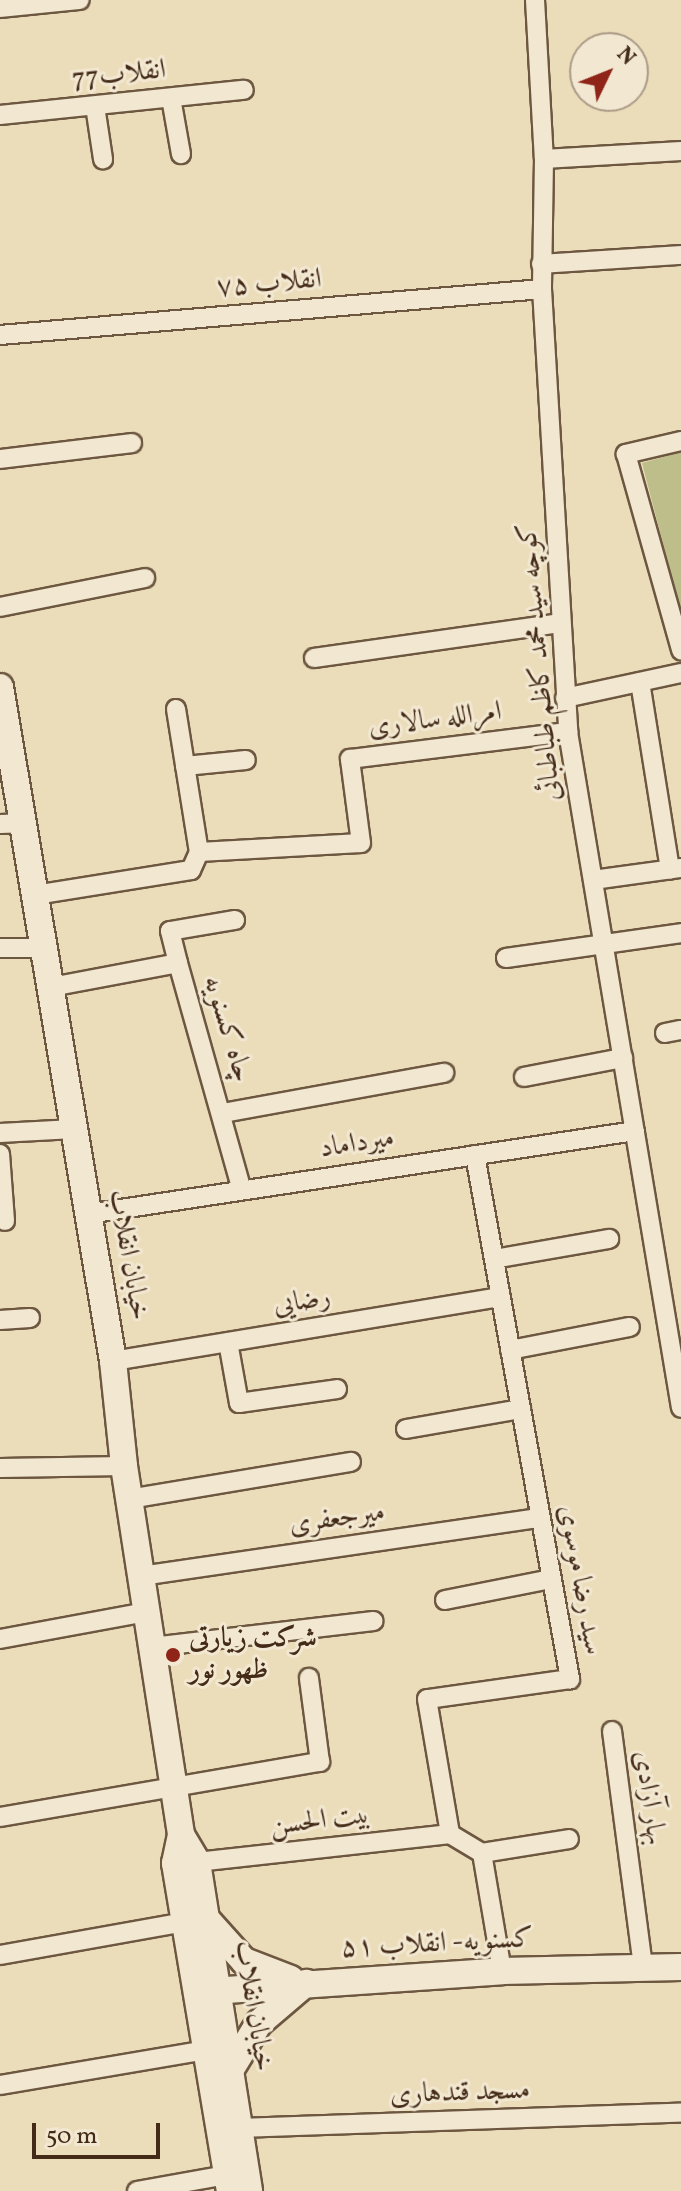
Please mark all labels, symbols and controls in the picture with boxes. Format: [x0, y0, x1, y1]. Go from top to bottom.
north arrow [569, 32, 649, 112]
text: N [609, 40, 642, 73]
street label: انقلاب77 [70, 53, 168, 97]
street label: انقلاب ۷۵ [215, 263, 323, 305]
street label: کوچه سید محمد کاظم طباطبائی [511, 522, 569, 802]
street label: امرالله سالاری [366, 695, 504, 745]
street label: چاه کسنویه [195, 972, 259, 1086]
street label: میرداماد [317, 1122, 397, 1166]
street label: خیابان انقلاب [100, 1187, 156, 1323]
street label: رضایی [271, 1281, 333, 1323]
street label: میرجعفری [287, 1496, 387, 1542]
street label: سید رضا موسوی [550, 1502, 610, 1658]
place label: شرکت زیارتی ظهور نور [189, 1622, 317, 1688]
marker: شرکت زیارتی ظهور نور [164, 1646, 182, 1664]
street label: بهار آزادی [626, 1748, 672, 1848]
street label: بیت الحسن [268, 1798, 372, 1844]
street label: کسنویه- انقلاب ۵۱ [340, 1922, 534, 1966]
street label: خیابان انقلاب [226, 1938, 280, 2074]
street label: مسجد قندهاری [389, 2074, 531, 2112]
scale bar [36, 2107, 164, 2157]
text: 50 m [46, 2120, 98, 2154]

